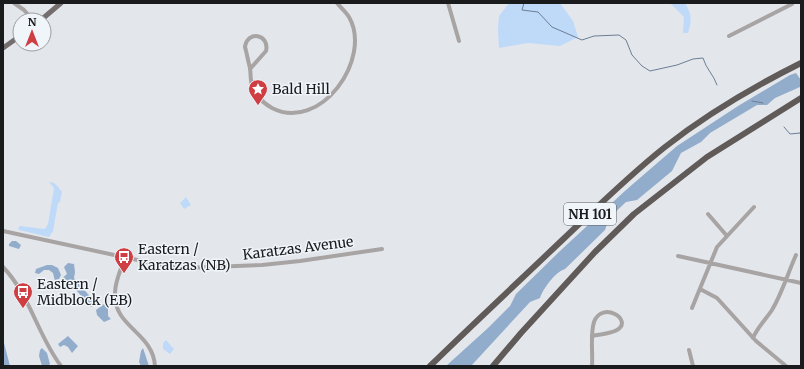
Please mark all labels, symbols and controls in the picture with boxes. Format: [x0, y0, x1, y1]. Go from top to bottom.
north arrow [12, 12, 52, 52]
text: N [28, 15, 37, 29]
place icon: Bald Hill [247, 78, 269, 106]
place label: Bald Hill [272, 80, 330, 98]
road number: NH 101 [564, 203, 616, 225]
street label: Karatzas Avenue [242, 232, 354, 264]
place label: Eastern / Karatzas (NB) [138, 240, 231, 274]
bus stop icon: Eastern / Karatzas (NB) [113, 246, 135, 274]
place label: Eastern / Midblock (EB) [37, 275, 132, 309]
bus stop icon: Eastern / Midblock (EB) [12, 281, 34, 309]

